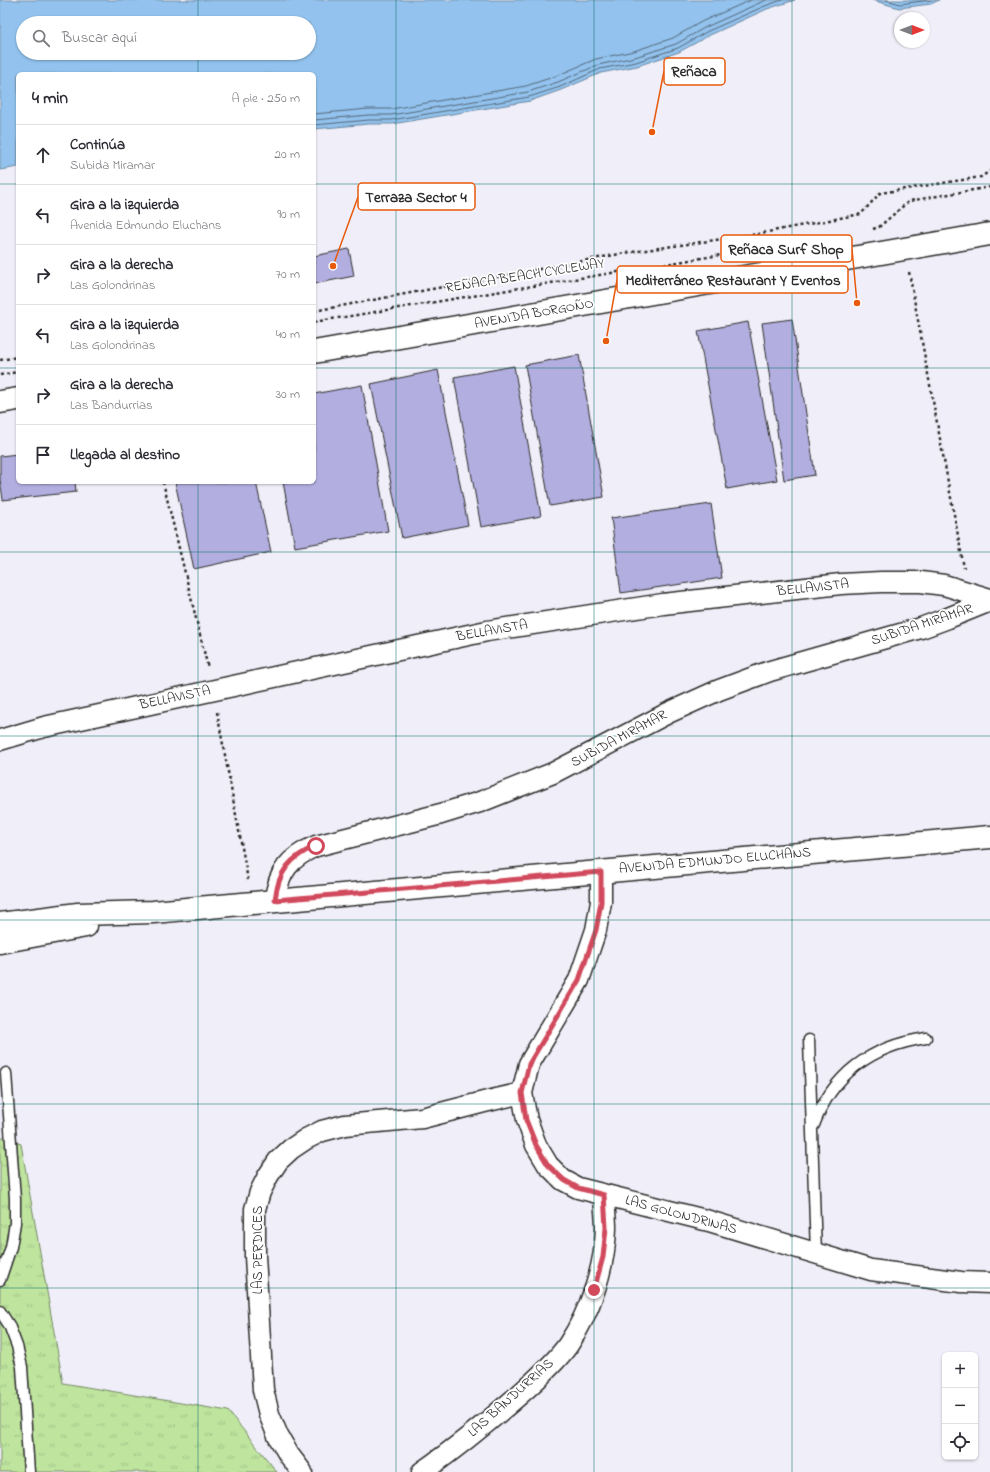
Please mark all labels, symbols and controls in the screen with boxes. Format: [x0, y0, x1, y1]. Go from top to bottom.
north arrow [894, 12, 930, 48]
search box [16, 16, 316, 60]
icon: search [30, 27, 52, 49]
text: Buscar aquí [62, 27, 137, 49]
callout: Reñaca [664, 58, 725, 85]
text: Reñaca [670, 61, 717, 83]
text: 4 min [32, 86, 68, 111]
text: A pie · 250 m [231, 89, 300, 108]
text: Continúa [70, 134, 125, 156]
icon: ahead [32, 144, 54, 166]
text: 20 m [275, 145, 300, 164]
text: Subida Miramar [70, 156, 155, 175]
callout: Terraza Sector 4 [358, 183, 475, 210]
text: Terraza Sector 4 [365, 187, 467, 209]
text: Gira a la izquierda [70, 194, 179, 216]
icon: left [32, 204, 54, 226]
text: 90 m [277, 205, 300, 224]
text: Avenida Edmundo Eluchans [70, 216, 221, 235]
callout: Reñaca Surf Shop [721, 235, 852, 262]
text: Reñaca Surf Shop [727, 239, 844, 261]
street label: REÑACA BEACH CYCLEWAY [444, 253, 606, 299]
text: Gira a la derecha [70, 254, 173, 276]
icon: right [32, 264, 54, 286]
text: 70 m [276, 265, 300, 284]
callout: Mediterráneo Restaurant Y Eventos [617, 266, 848, 293]
text: Mediterráneo Restaurant Y Eventos [625, 270, 841, 292]
text: Las Golondrinas [70, 276, 155, 295]
street label: AVENIDA BORGOÑO [473, 293, 595, 335]
text: Gira a la izquierda [70, 314, 179, 336]
icon: left [32, 324, 54, 346]
text: 40 m [276, 325, 300, 344]
text: Las Golondrinas [70, 336, 155, 355]
text: Gira a la derecha [70, 374, 173, 396]
icon: right [32, 384, 54, 406]
text: 30 m [276, 385, 300, 404]
text: Las Bandurrias [70, 396, 153, 415]
icon: arrive [32, 444, 54, 466]
text: Llegada al destino [70, 444, 180, 466]
street label: BELLAVISTA [775, 574, 850, 602]
street label: SUBIDA MIRAMAR [868, 599, 976, 651]
street label: BELLAVISTA [454, 614, 529, 648]
street label: BELLAVISTA [136, 680, 213, 716]
street label: SUBIDA MIRAMAR [567, 705, 671, 773]
route start [307, 837, 325, 855]
street label: AVENIDA EDMUNDO ELUCHANS [618, 842, 812, 880]
street label: LAS GOLONDRINAS [623, 1190, 739, 1240]
street label: LAS PERDICES [248, 1206, 269, 1294]
route end [585, 1281, 603, 1299]
map controls [942, 1352, 978, 1460]
button: + [942, 1352, 978, 1388]
street label: LAS BANDURRIAS [463, 1354, 559, 1442]
button: − [942, 1388, 978, 1424]
button: locate [942, 1424, 978, 1460]

